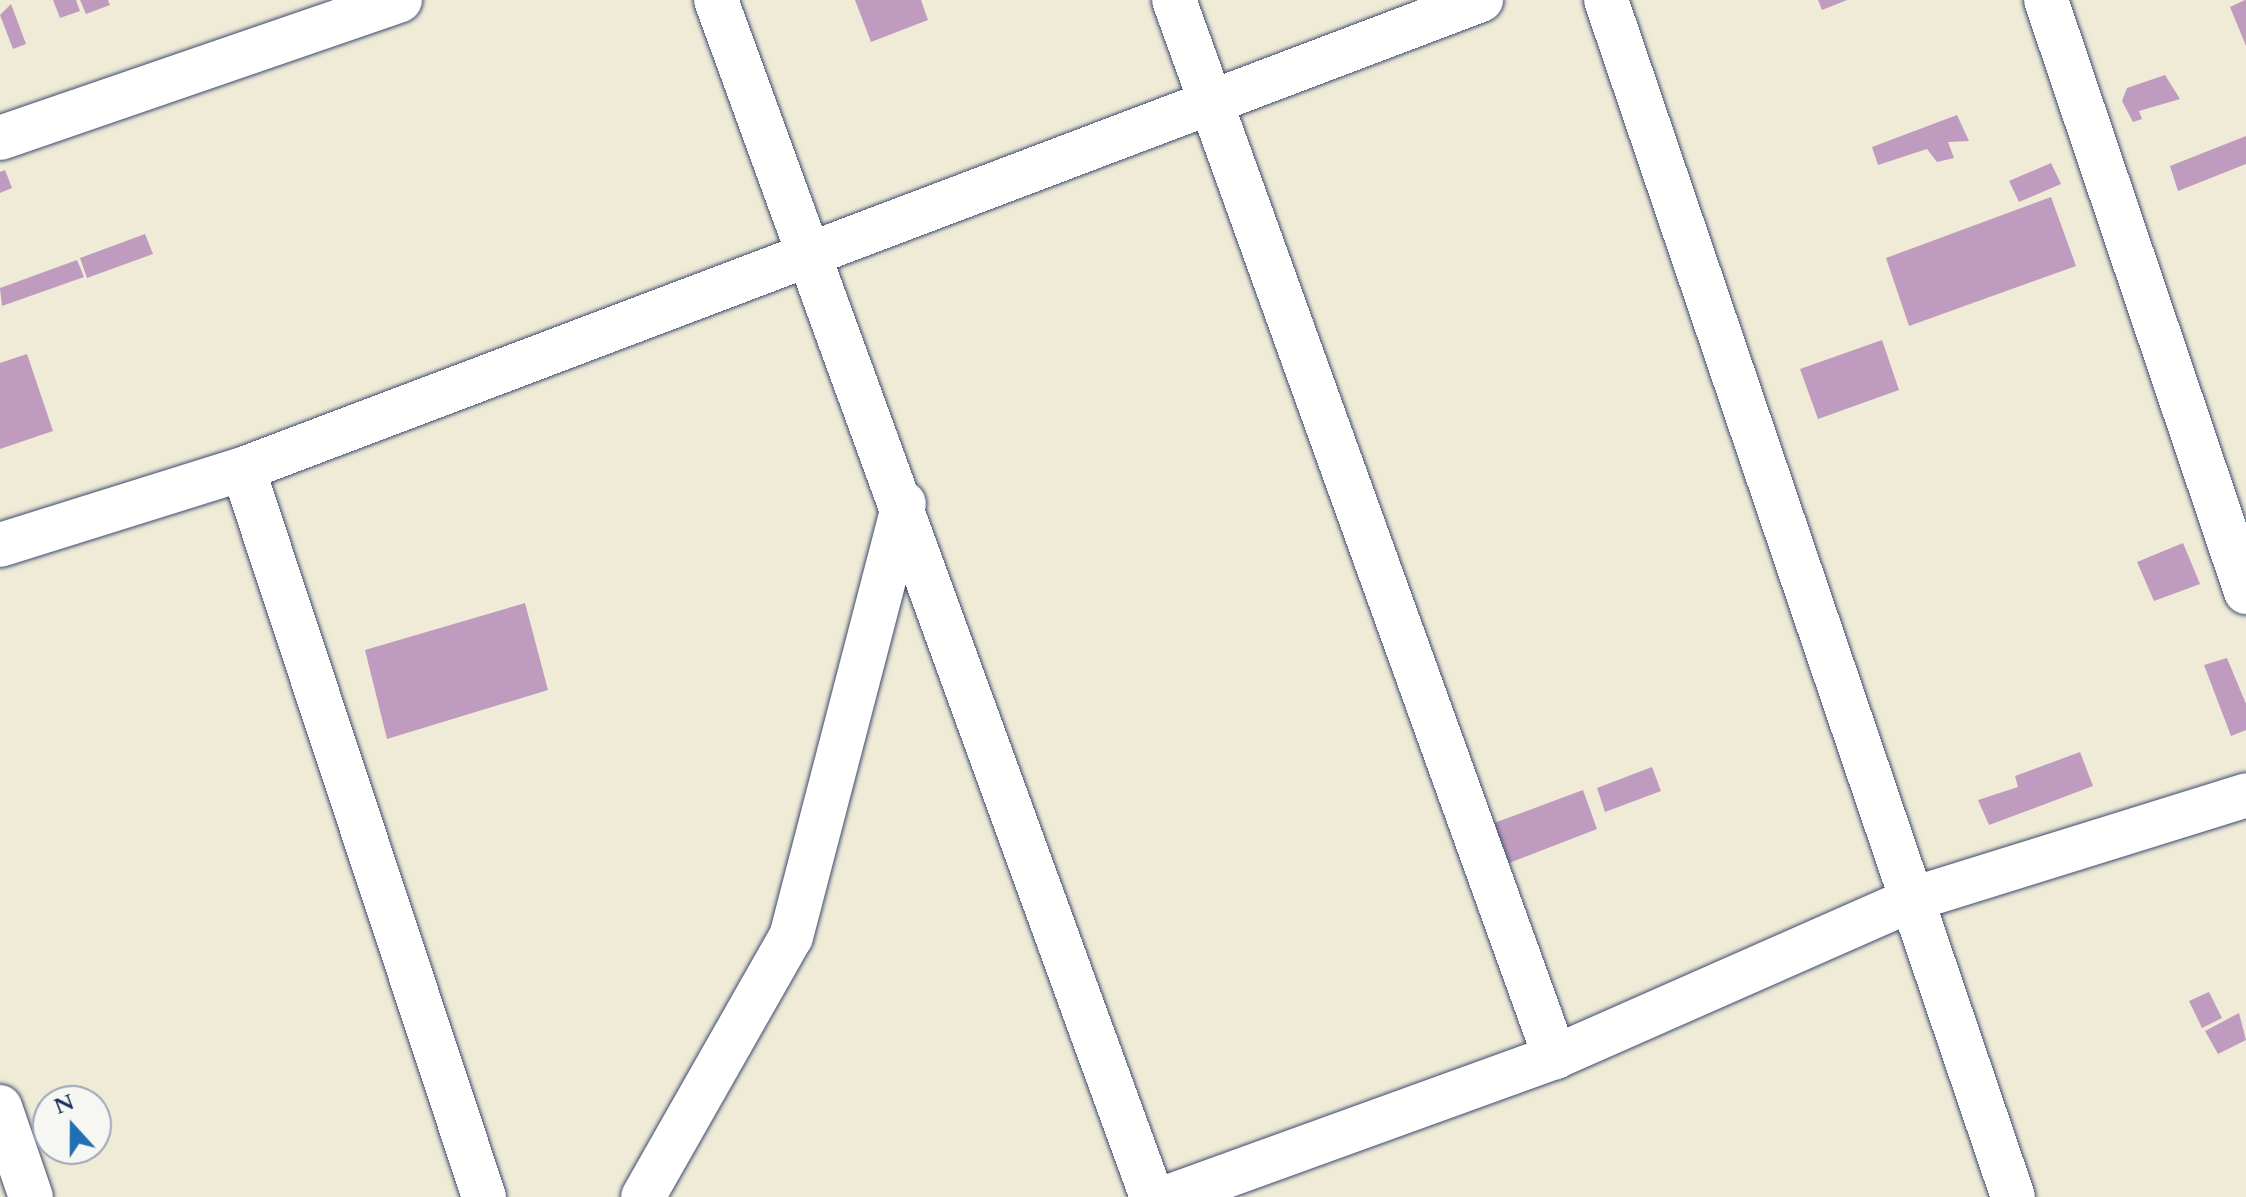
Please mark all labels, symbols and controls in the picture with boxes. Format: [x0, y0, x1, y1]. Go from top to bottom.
north arrow [32, 1085, 112, 1165]
text: N [50, 1087, 78, 1122]

